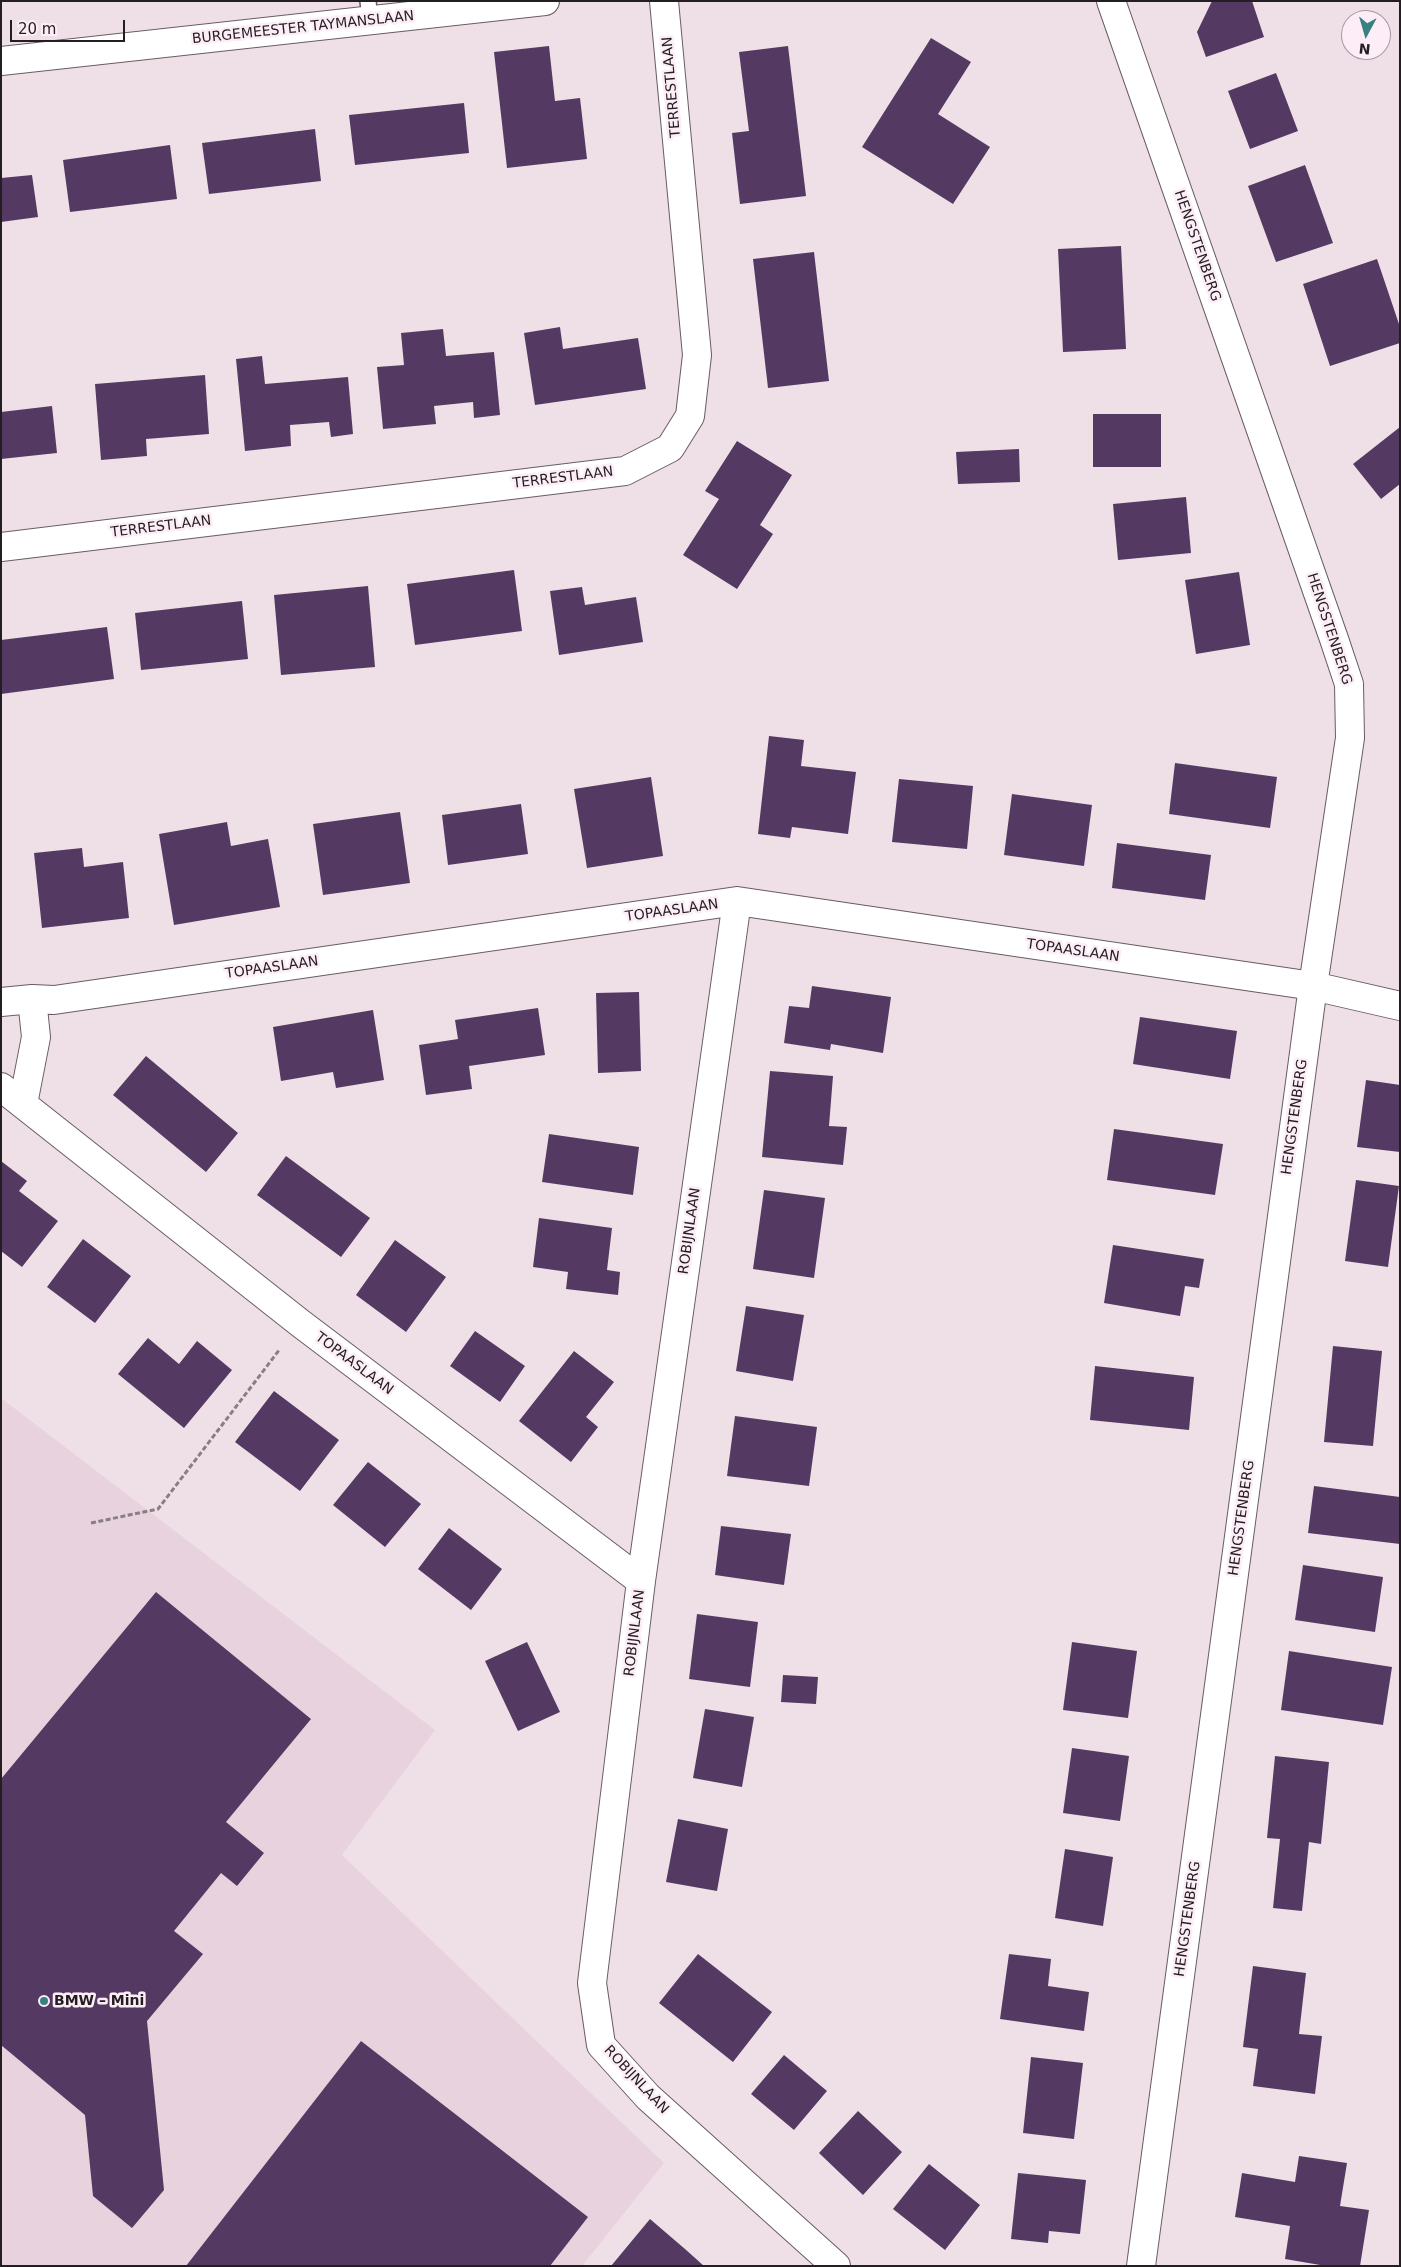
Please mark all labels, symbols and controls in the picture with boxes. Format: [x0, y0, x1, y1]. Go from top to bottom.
street label: BURGEMEESTER TAYMANSLAAN [191, 8, 415, 48]
scale bar [12, 10, 128, 42]
north arrow [1341, 10, 1391, 60]
text: 20 m [18, 20, 56, 38]
street label: TERRESTLAAN [659, 36, 685, 138]
text: N [1358, 40, 1371, 57]
street label: HENGSTENBERG [1170, 188, 1224, 304]
street label: TERRESTLAAN [512, 463, 614, 493]
street label: TERRESTLAAN [110, 512, 212, 542]
street label: HENGSTENBERG [1303, 571, 1355, 687]
street label: TOPAASLAAN [624, 896, 720, 926]
street label: TOPAASLAAN [1025, 936, 1121, 966]
street label: TOPAASLAAN [224, 953, 320, 983]
street label: HENGSTENBERG [1279, 1058, 1311, 1176]
street label: ROBIJNLAAN [676, 1187, 704, 1275]
street label: TOPAASLAAN [312, 1329, 396, 1399]
street label: HENGSTENBERG [1226, 1459, 1258, 1577]
street label: ROBIJNLAAN [621, 1589, 649, 1677]
street label: HENGSTENBERG [1172, 1860, 1204, 1978]
place label: BMW – Mini [54, 1993, 144, 2009]
marker: BMW – Mini [38, 1995, 50, 2007]
street label: ROBIJNLAAN [600, 2042, 672, 2118]

